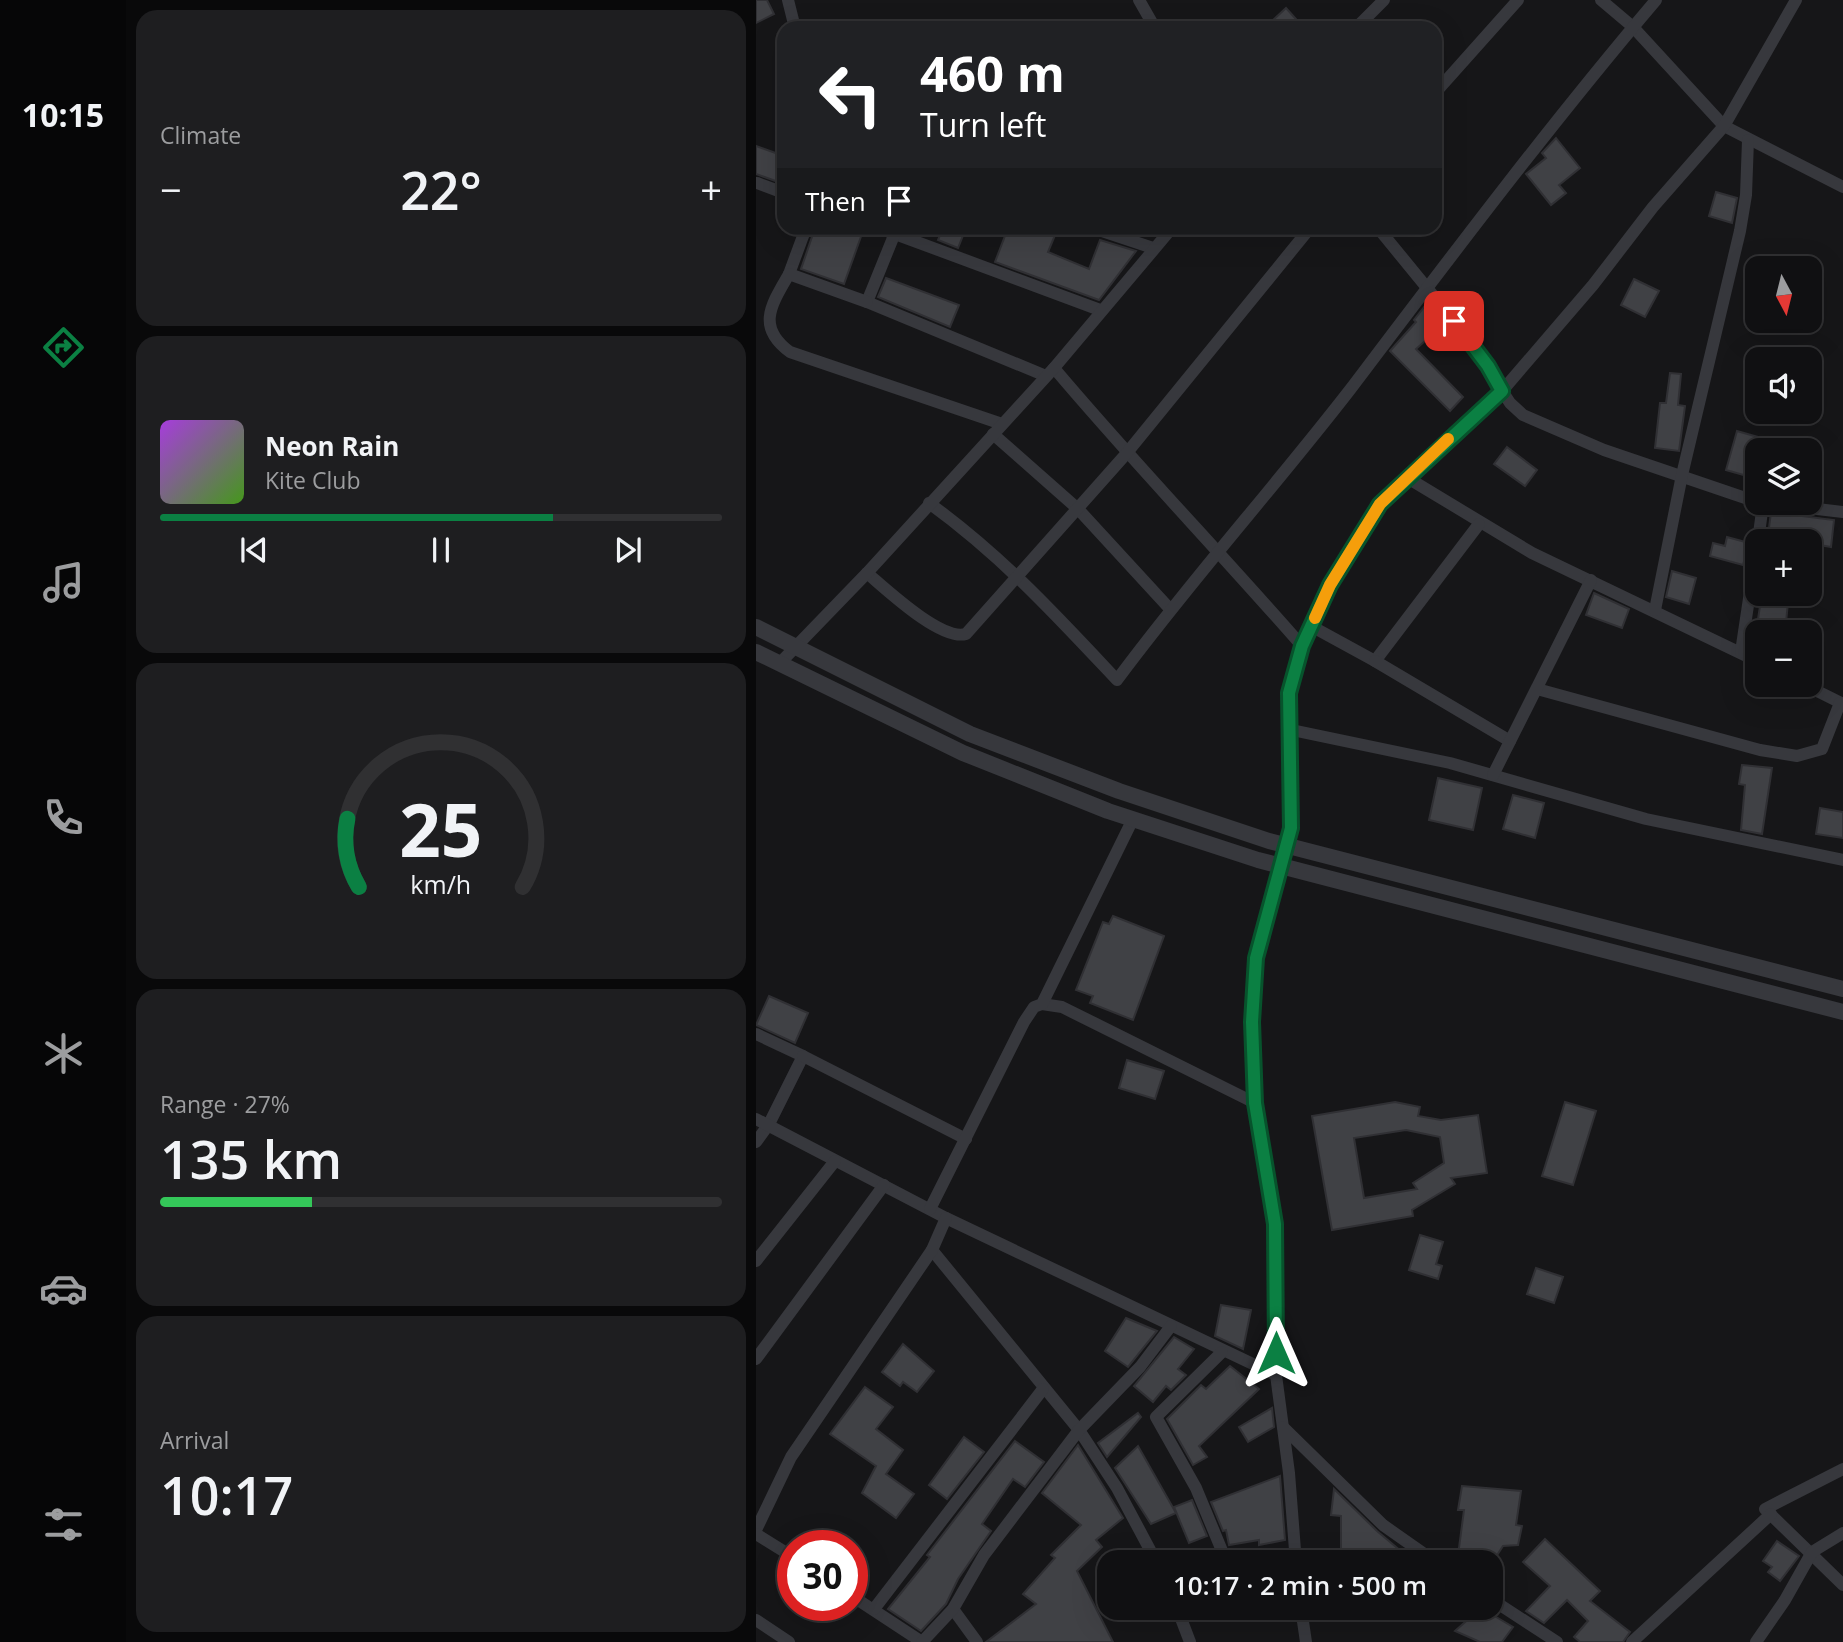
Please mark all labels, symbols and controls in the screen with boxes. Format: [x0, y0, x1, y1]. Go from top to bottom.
text: 460 m [920, 40, 1065, 106]
icon: left [805, 49, 896, 140]
text: 10:15 [22, 93, 104, 136]
text: Turn left [920, 103, 1046, 146]
text: Climate [160, 119, 241, 151]
text: 22° [400, 154, 482, 225]
text: − [160, 163, 182, 215]
text: + [700, 163, 722, 215]
icon: arrive [880, 182, 918, 220]
text: Then [805, 183, 866, 219]
north arrow [1745, 256, 1822, 332]
map controls [1745, 256, 1822, 697]
pin [1424, 291, 1484, 351]
icon: arrive [1435, 302, 1473, 340]
icon: directions [39, 323, 88, 372]
button: sound [1745, 347, 1822, 424]
text: Neon Rain [265, 428, 399, 464]
button: layers [1745, 438, 1822, 515]
text: Kite Club [265, 464, 360, 496]
button: + [1745, 529, 1822, 606]
icon: previous [235, 531, 273, 569]
icon: pause [422, 531, 460, 569]
icon: next [609, 531, 647, 569]
icon: music [39, 558, 88, 607]
button: − [1745, 620, 1822, 697]
text: 25 [399, 779, 483, 878]
icon: phone [39, 793, 88, 842]
text: km/h [411, 867, 471, 901]
icon: climate [39, 1029, 88, 1078]
text: Range · 27% [160, 1088, 290, 1120]
text: 135 km [160, 1123, 342, 1194]
icon: car [39, 1264, 88, 1313]
position arrow [1239, 1316, 1313, 1390]
text: Arrival [160, 1424, 229, 1456]
text: 10:17 [160, 1459, 293, 1530]
icon: filters [39, 1500, 88, 1549]
speed limit sign: 30 [777, 1530, 868, 1621]
text: 10:17 · 2 min · 500 m [1173, 1567, 1427, 1603]

